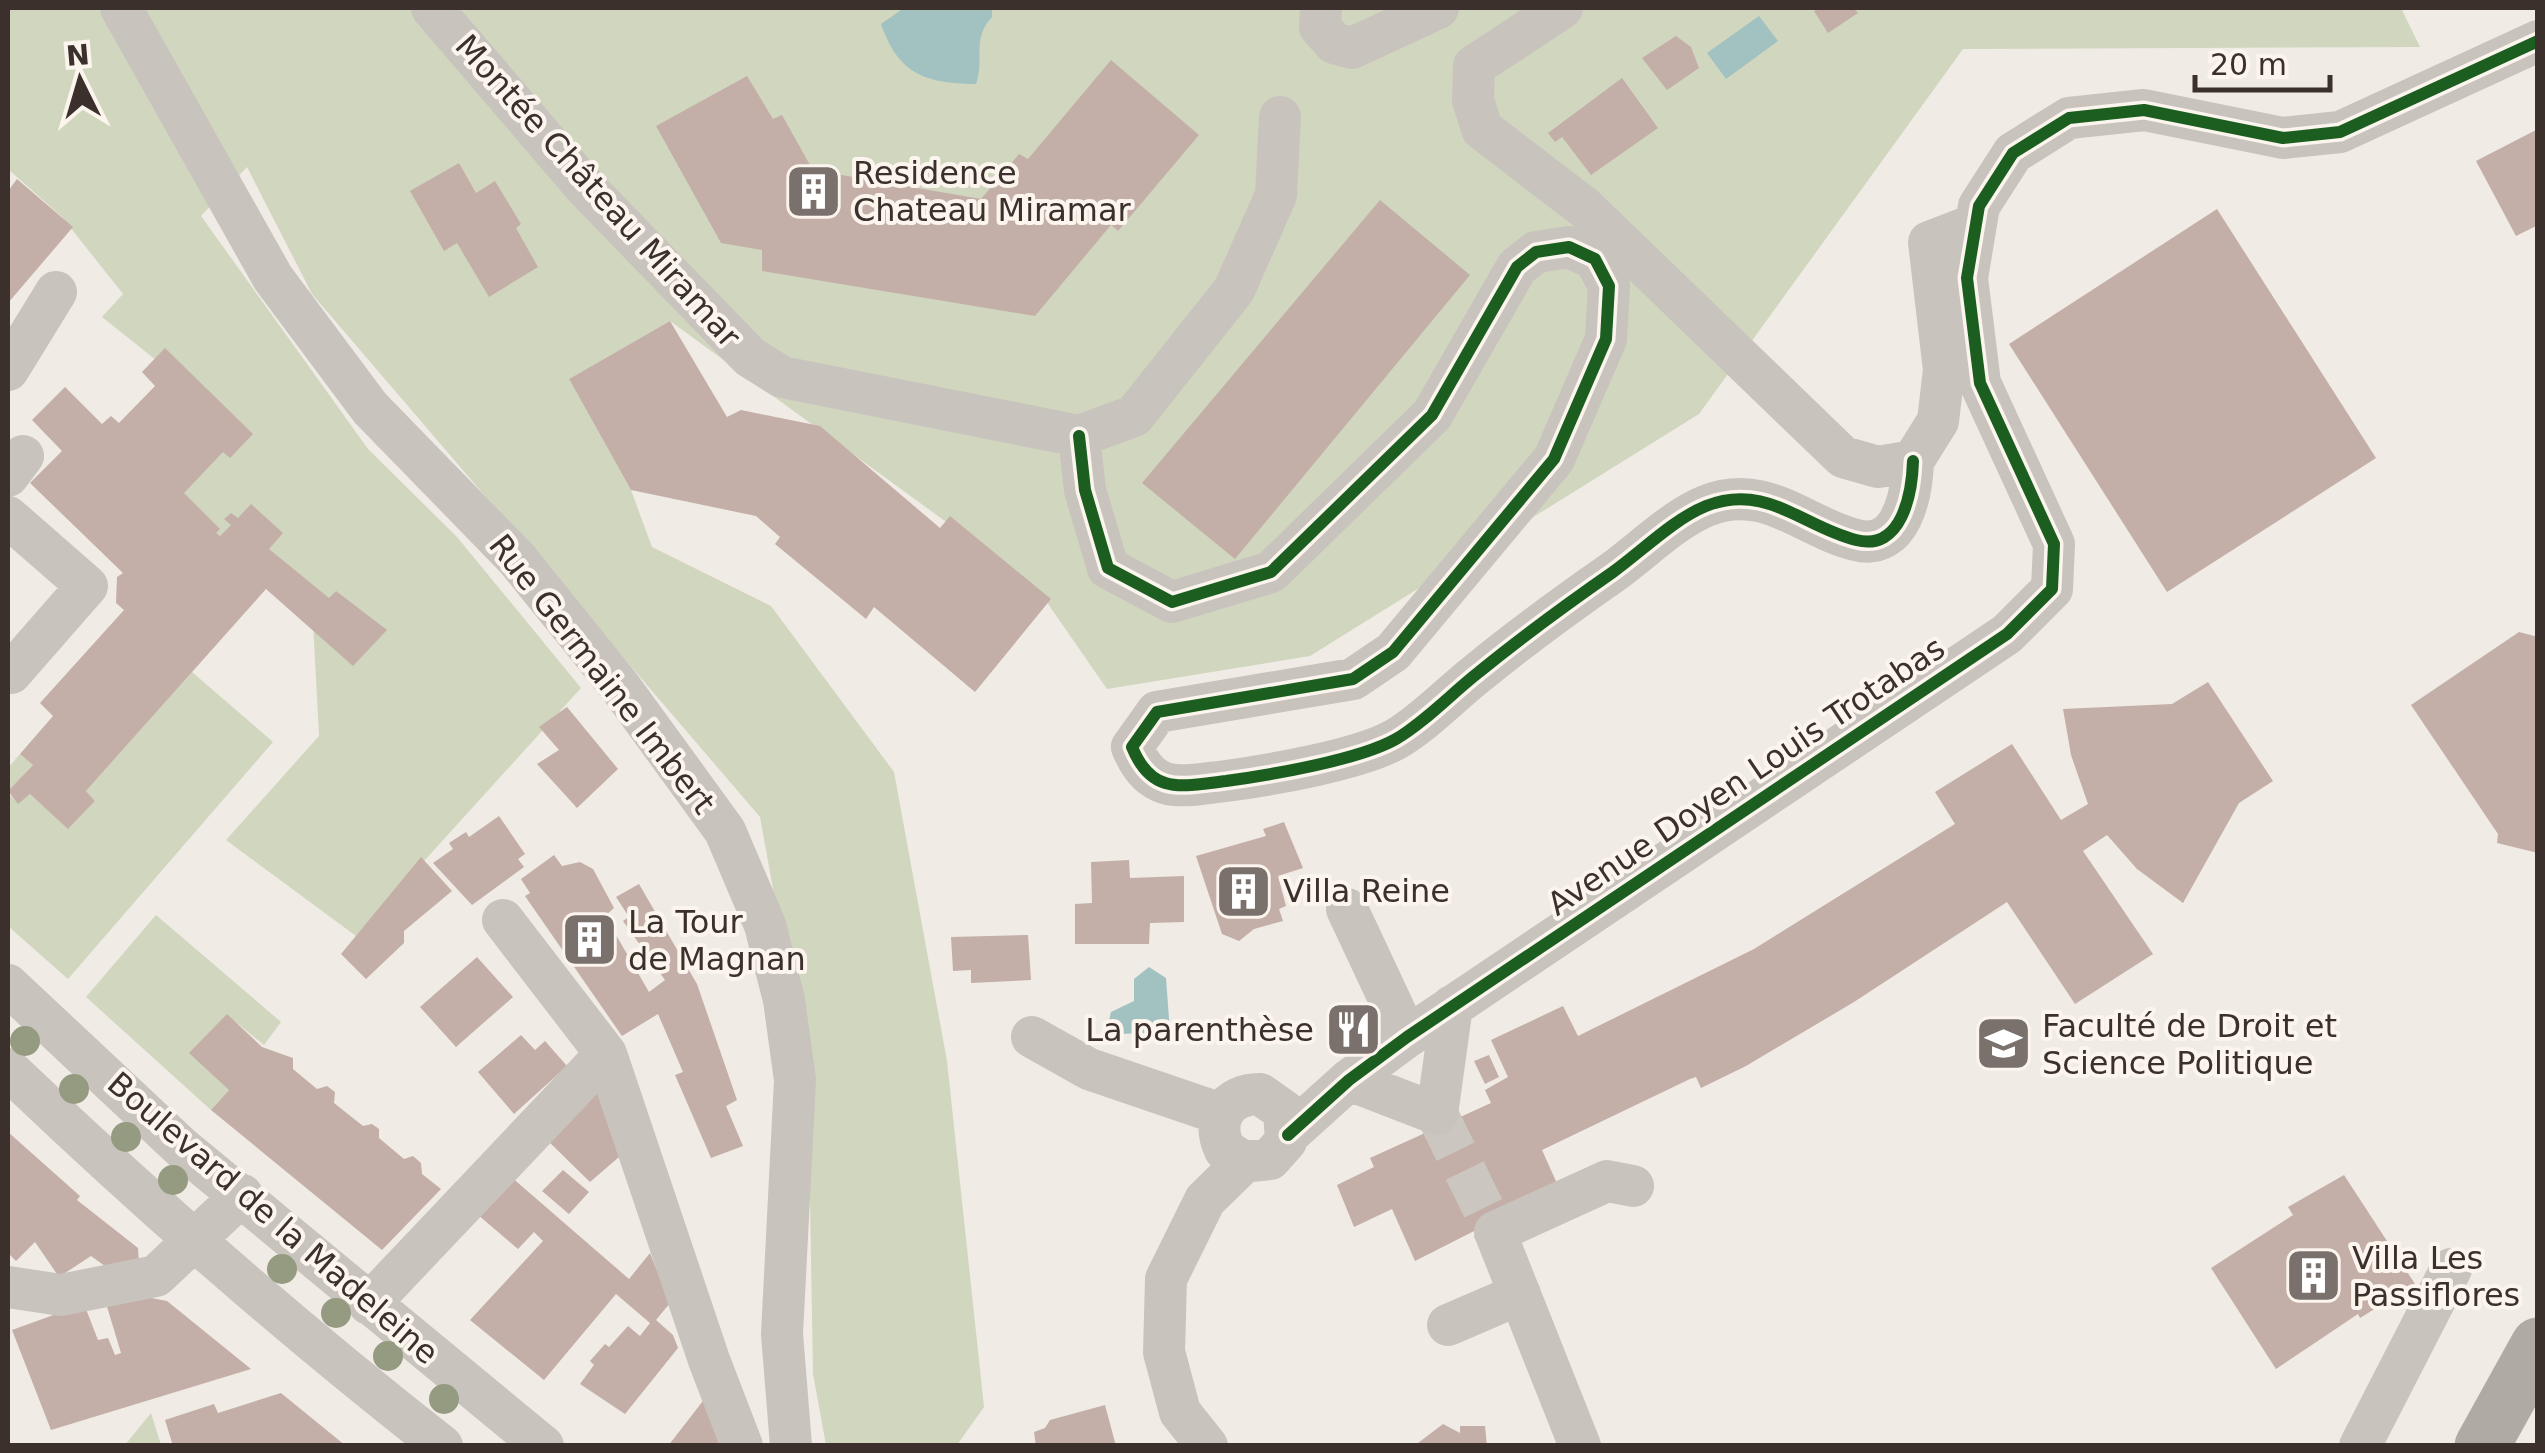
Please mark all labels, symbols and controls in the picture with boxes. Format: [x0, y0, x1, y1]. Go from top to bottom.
street label: Montée Château Miramar [448, 27, 749, 356]
north arrow [30, 30, 130, 130]
scale bar [2195, 30, 2330, 92]
text: N [65, 38, 91, 73]
text: 20 m [2210, 47, 2287, 82]
place label: Residence Chateau Miramar [853, 154, 1132, 229]
building icon: Residence Chateau Miramar [784, 161, 844, 221]
street label: Rue Germaine Imbert [481, 527, 723, 821]
street label: Avenue Doyen Louis Trotabas [1540, 629, 1952, 923]
building icon: Villa Reine [1214, 861, 1274, 921]
place label: Villa Reine [1283, 872, 1450, 910]
place label: La Tour de Magnan [628, 903, 806, 978]
building icon: La Tour de Magnan [559, 910, 619, 970]
restaurant icon: La parenthèse [1323, 1000, 1383, 1060]
place label: Faculté de Droit et Science Politique [2042, 1007, 2337, 1082]
place label: La parenthèse [1085, 1011, 1314, 1049]
school or university icon: Faculté de Droit et Science Politique [1973, 1014, 2033, 1074]
street label: Boulevard de la Madeleine [100, 1064, 446, 1372]
place label: Villa Les Passiflores [2352, 1239, 2520, 1314]
building icon: Villa Les Passiflores [2283, 1246, 2343, 1306]

